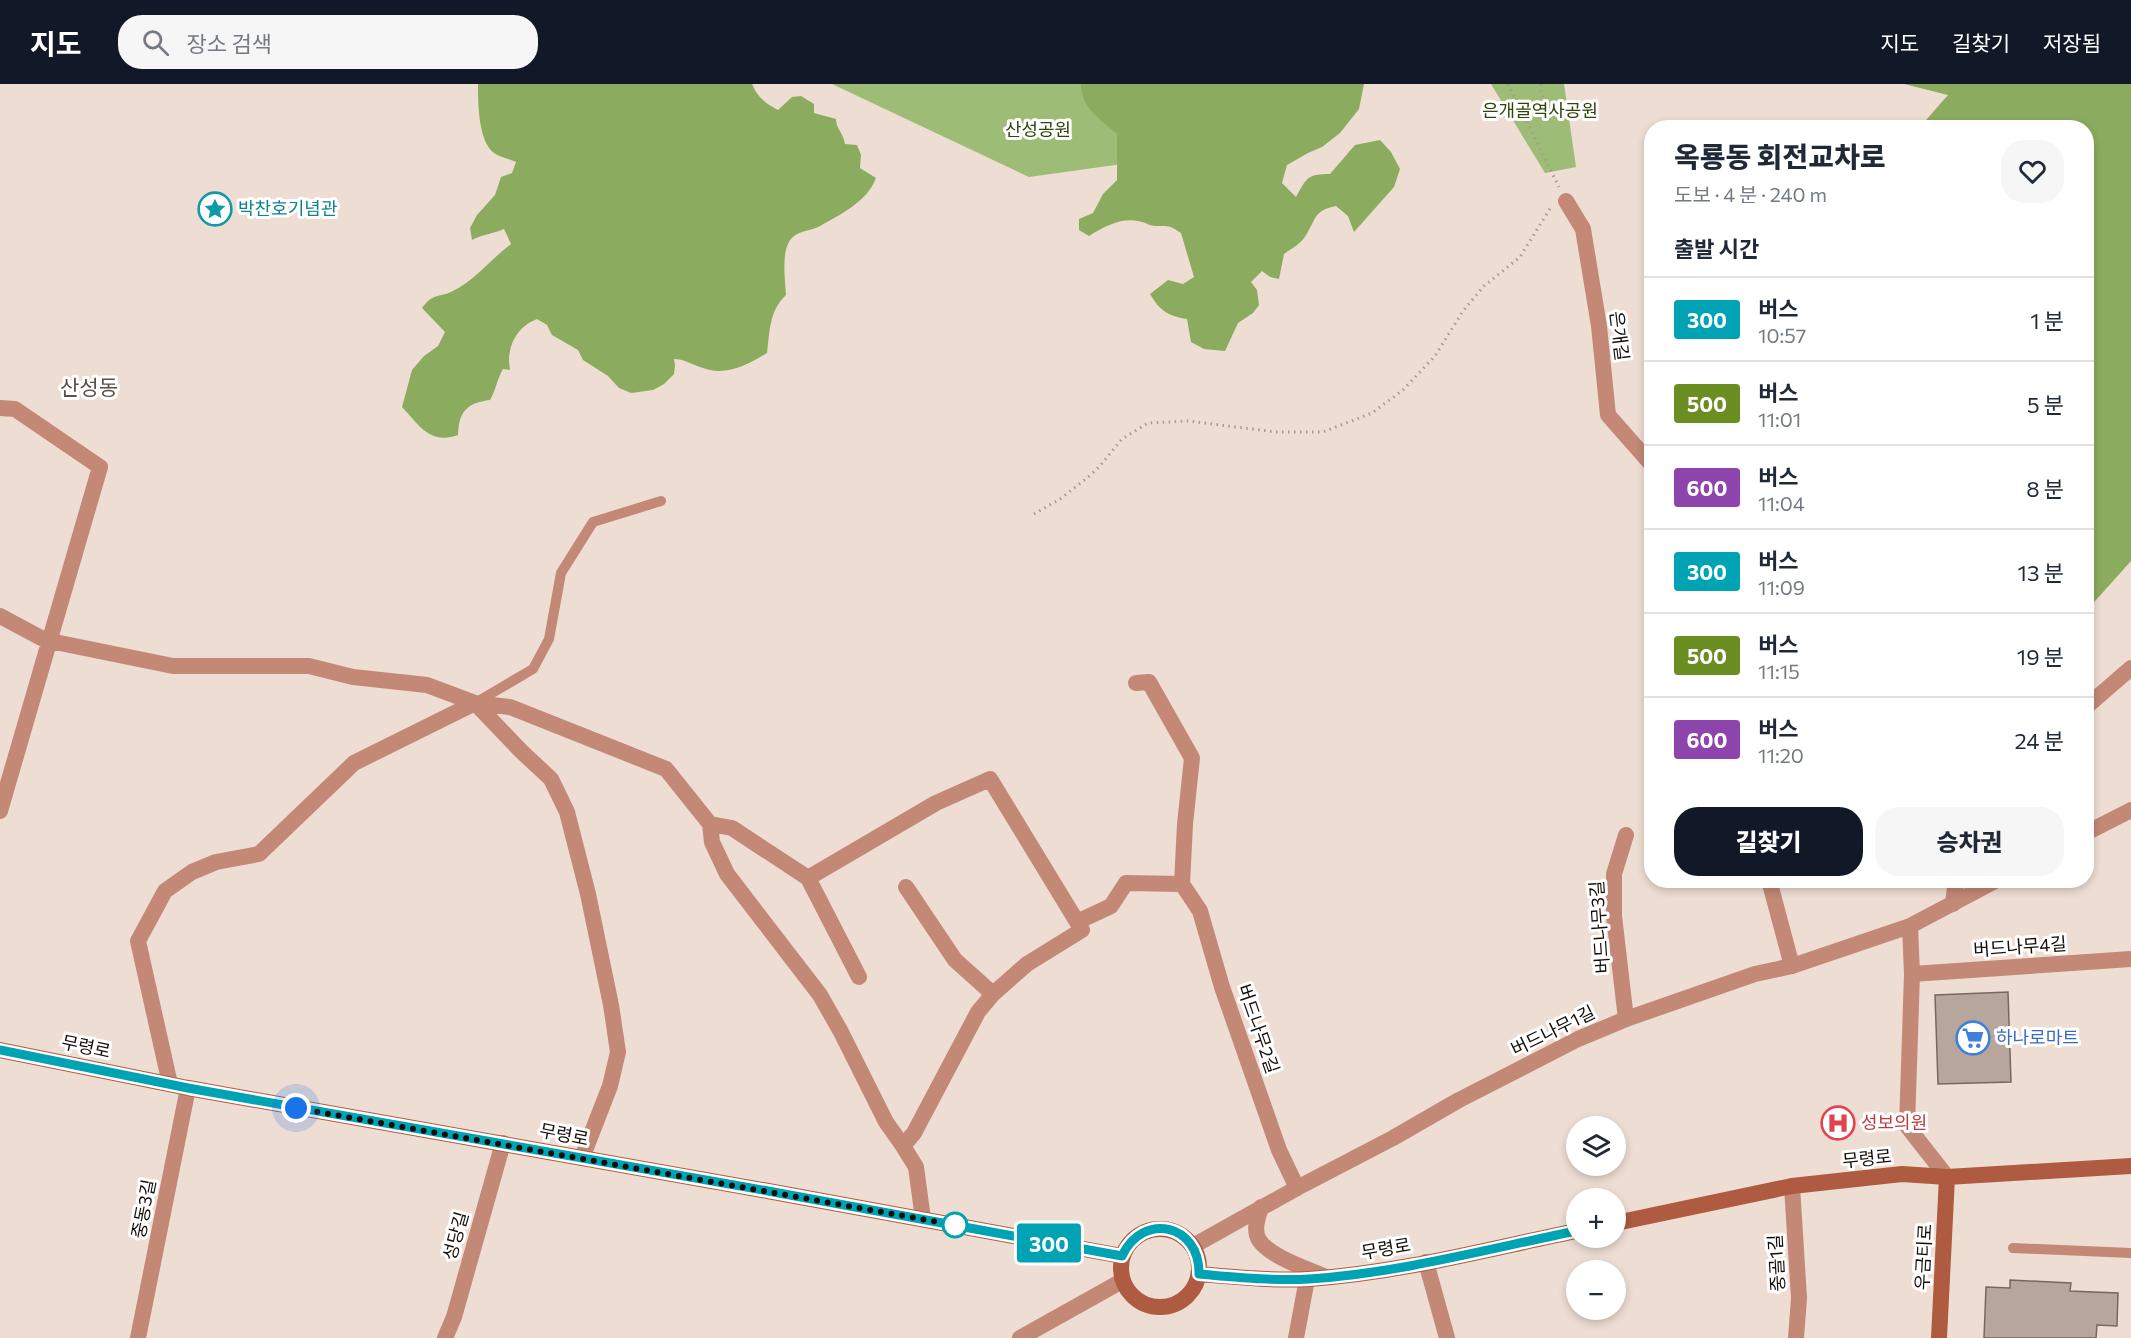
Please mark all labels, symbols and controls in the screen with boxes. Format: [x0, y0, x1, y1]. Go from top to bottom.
search box [118, 15, 538, 69]
text: 지도 [30, 26, 82, 60]
icon: search [139, 26, 172, 59]
text: 장소 검색 [187, 30, 272, 57]
text: 지도 [1880, 30, 1919, 55]
text: 길찾기 [1952, 30, 2010, 55]
text: 저장됨 [2043, 30, 2101, 55]
park label: 은개골역사공원 [1482, 99, 1598, 121]
park label: 산성공원 [1005, 118, 1071, 140]
text: 옥룡동 회전교차로 [1674, 139, 1885, 173]
button: heart [2001, 140, 2064, 203]
text: 도보 · 4 분 · 240 m [1674, 182, 1827, 206]
place icon: 박찬호기념관 [197, 191, 233, 227]
place label: 박찬호기념관 [238, 197, 338, 219]
text: 출발 시간 [1674, 235, 1759, 262]
text: 버스 [1758, 295, 1798, 322]
text: 300 [1687, 307, 1727, 332]
text: 1 분 [2030, 307, 2064, 334]
street label: 은개길 [1606, 310, 1634, 362]
text: 10:57 [1758, 323, 1806, 347]
district label: 산성동 [60, 374, 118, 399]
text: 버스 [1758, 379, 1798, 406]
text: 500 [1687, 391, 1727, 416]
text: 5 분 [2027, 391, 2064, 418]
text: 11:01 [1758, 407, 1801, 431]
text: 버스 [1758, 463, 1798, 490]
text: 600 [1687, 475, 1727, 500]
text: 8 분 [2026, 475, 2064, 502]
text: 11:04 [1758, 491, 1805, 515]
text: 버스 [1758, 547, 1798, 574]
text: 300 [1687, 559, 1727, 584]
text: 13 분 [2018, 559, 2064, 586]
text: 11:09 [1758, 575, 1805, 599]
text: 버스 [1758, 631, 1798, 658]
text: 500 [1687, 643, 1727, 668]
text: 19 분 [2017, 643, 2064, 670]
text: 11:15 [1758, 659, 1800, 683]
text: 버스 [1758, 715, 1798, 742]
text: 600 [1687, 727, 1727, 752]
text: 24 분 [2015, 727, 2064, 754]
text: 11:20 [1758, 743, 1804, 767]
button: 길찾기 [1674, 807, 1863, 876]
button: 승차권 [1875, 807, 2064, 876]
street label: 버드나무3길 [1585, 880, 1613, 974]
street label: 버드나무4길 [1972, 932, 2067, 960]
street label: 버드나무2길 [1233, 981, 1284, 1076]
street label: 버드나무1길 [1507, 1000, 1598, 1060]
supermarket icon: 하나로마트 [1955, 1020, 1991, 1056]
place label: 하나로마트 [1996, 1026, 2079, 1048]
street label: 무령로 [60, 1030, 113, 1062]
your location [281, 1093, 311, 1123]
hospital icon: 성보의원 [1820, 1105, 1856, 1141]
place label: 성보의원 [1861, 1111, 1927, 1133]
map controls [1566, 1116, 1626, 1320]
button: layers [1566, 1116, 1626, 1176]
street label: 무령로 [538, 1118, 591, 1150]
street label: 무령로 [1841, 1144, 1893, 1172]
street label: 중동3길 [127, 1177, 160, 1240]
button: + [1566, 1188, 1626, 1248]
street label: 성당길 [438, 1209, 472, 1263]
unlabelled marker [942, 1212, 968, 1238]
street label: 우금티로 [1910, 1223, 1936, 1291]
line badge: 300 [1014, 1224, 1084, 1262]
text: 300 [1029, 1231, 1069, 1256]
street label: 무령로 [1359, 1233, 1412, 1263]
street label: 중골1길 [1764, 1234, 1788, 1292]
button: − [1566, 1260, 1626, 1320]

